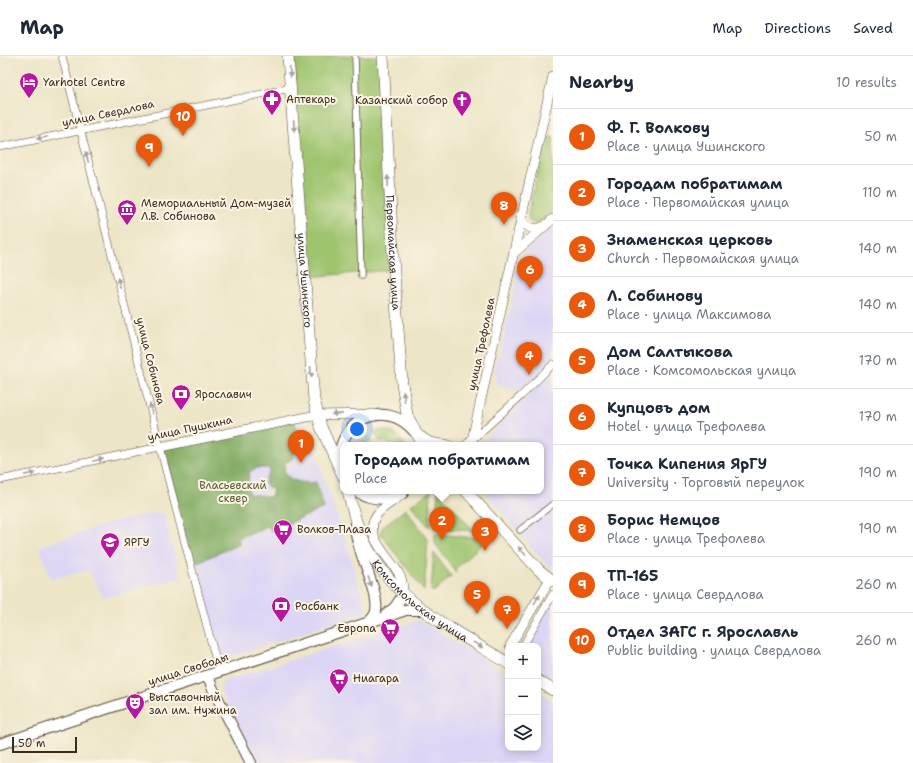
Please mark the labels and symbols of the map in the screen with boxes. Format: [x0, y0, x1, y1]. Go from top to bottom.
one-way arrow [286, 66, 293, 78]
hotel icon: Yarhotel Centre [18, 71, 40, 99]
place label: Yarhotel Centre [43, 75, 126, 90]
pharmacy icon: Аптекарь [261, 88, 283, 116]
church icon: Казанский собор [451, 89, 473, 117]
place label: Аптекарь [286, 92, 336, 107]
place label: Казанский собор [355, 93, 448, 108]
street label: улица Свердлова [61, 96, 156, 131]
pin: 10 [170, 103, 196, 136]
one-way arrow [290, 120, 297, 132]
pin: 9 [136, 134, 162, 167]
one-way arrow [36, 135, 48, 141]
one-way arrow [84, 151, 90, 163]
one-way arrow [385, 175, 392, 187]
pin: 8 [491, 192, 517, 225]
street label: Первомайская улица [382, 195, 404, 311]
place label: Мемориальный Дом-музей Л.В. Собинова [141, 196, 292, 224]
museum icon: Мемориальный Дом-музей Л.В. Собинова [116, 198, 138, 226]
street label: улица Ушинского [293, 232, 316, 329]
pin: 6 [517, 256, 543, 289]
one-way arrow [116, 277, 122, 289]
street label: улица Трефолева [464, 296, 499, 392]
street label: улица Собинова [132, 316, 169, 407]
pin: 4 [516, 342, 542, 375]
one-way arrow [308, 366, 315, 378]
bank icon: Ярославич [170, 383, 192, 411]
place label: Ярославич [195, 387, 252, 402]
one-way arrow [400, 391, 407, 403]
one-way arrow [147, 403, 153, 415]
one-way arrow [330, 411, 343, 417]
street label: улица Пушкина [146, 412, 234, 445]
your location [347, 419, 367, 439]
pin: 1 [288, 430, 314, 463]
one-way arrow [92, 457, 104, 463]
one-way arrow [24, 471, 36, 477]
park label: Власьевский сквер [199, 478, 267, 506]
pin: 2 [429, 507, 455, 540]
supermarket icon: Волков-Плаза [272, 518, 294, 546]
pin: 3 [472, 518, 498, 551]
place label: Волков-Плаза [297, 522, 371, 537]
school or university icon: ЯРГУ [99, 531, 121, 559]
place label: ЯРГУ [124, 535, 150, 550]
one-way arrow [517, 546, 527, 556]
street label: Комсомольская улица [369, 557, 471, 646]
one-way arrow [368, 576, 374, 588]
pin: 5 [464, 581, 490, 614]
one-way arrow [534, 593, 541, 605]
bank icon: Росбанк [270, 595, 292, 623]
pin: 7 [494, 596, 520, 629]
place label: Росбанк [295, 599, 339, 614]
supermarket icon: Европа [379, 617, 401, 645]
place label: Европа [337, 621, 376, 636]
one-way arrow [472, 641, 484, 648]
street label: улица Свободы [146, 649, 230, 690]
supermarket icon: Ниагара [328, 667, 350, 695]
place label: Ниагара [353, 671, 399, 686]
place label: Выставочный зал им. Нужина [149, 690, 237, 718]
theatre icon: Выставочный зал им. Нужина [124, 692, 146, 720]
scale bar [12, 735, 77, 754]

